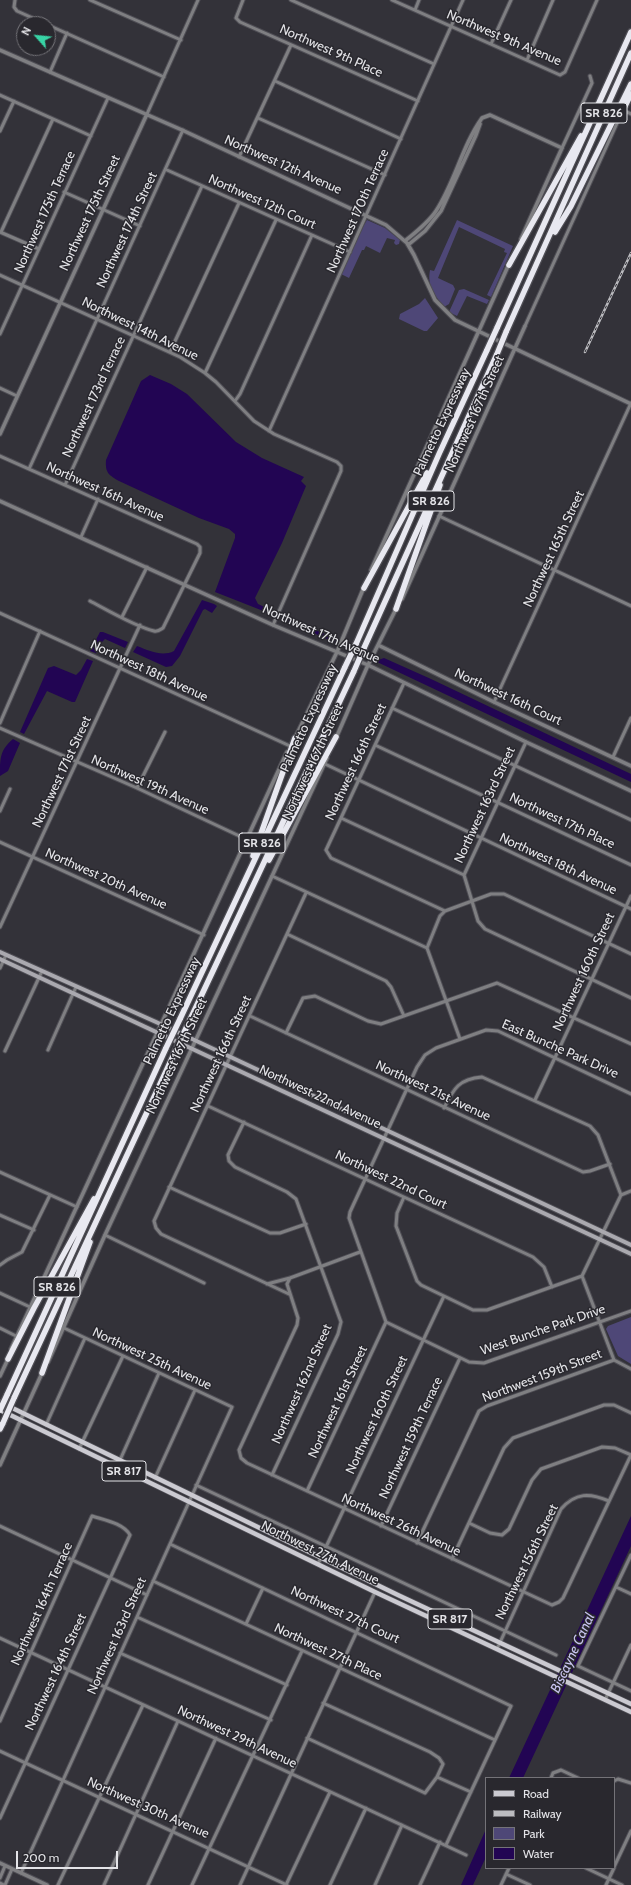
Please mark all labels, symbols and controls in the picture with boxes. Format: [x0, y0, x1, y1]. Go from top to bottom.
street label: Northwest 9th Avenue [444, 7, 564, 69]
north arrow [16, 16, 56, 56]
street label: Northwest 9th Place [277, 21, 385, 81]
text: N [18, 24, 34, 38]
road number: SR 826 [581, 103, 627, 123]
street label: Northwest 12th Avenue [222, 132, 344, 198]
street label: Northwest 170th Terrace [324, 147, 392, 275]
street label: Northwest 175th Terrace [11, 149, 79, 275]
street label: Northwest 175th Street [56, 153, 124, 273]
street label: Northwest 174th Street [93, 170, 161, 290]
street label: Northwest 12th Court [206, 171, 318, 233]
street label: Northwest 14th Avenue [79, 294, 201, 364]
street label: Northwest 173rd Terrace [59, 334, 129, 460]
street label: Northwest 167th Street [442, 353, 508, 475]
street label: Palmetto Expressway [410, 366, 474, 478]
street label: Northwest 16th Avenue [44, 459, 166, 525]
street label: Northwest 165th Street [520, 488, 588, 610]
road number: SR 826 [408, 491, 454, 511]
street label: Northwest 17th Avenue [260, 601, 382, 667]
street label: Northwest 18th Avenue [88, 637, 210, 705]
street label: Palmetto Expressway [277, 662, 341, 774]
street label: Northwest 16th Court [452, 665, 564, 729]
street label: Northwest 166th Street [322, 701, 390, 823]
street label: Northwest 167th Street [279, 702, 347, 822]
street label: Northwest 171st Street [29, 714, 95, 830]
street label: Northwest 163rd Street [451, 744, 519, 866]
street label: Northwest 19th Avenue [89, 752, 211, 818]
street label: Northwest 17th Place [507, 790, 617, 852]
street label: Northwest 18th Avenue [497, 830, 619, 898]
road number: SR 826 [239, 833, 285, 853]
street label: Northwest 20th Avenue [43, 845, 169, 913]
street label: Northwest 160th Street [550, 910, 618, 1034]
street label: Palmetto Expressway [140, 955, 204, 1067]
street label: Northwest 166th Street [187, 993, 255, 1115]
street label: Northwest 167th Street [143, 996, 211, 1116]
street label: East Bunche Park Drive [499, 1016, 621, 1082]
street label: Northwest 21st Avenue [373, 1057, 493, 1125]
street label: Northwest 22nd Avenue [257, 1062, 383, 1132]
street label: Northwest 22nd Court [333, 1147, 449, 1213]
road number: SR 826 [34, 1277, 80, 1297]
street label: West Bunche Park Drive [479, 1301, 607, 1359]
street label: Northwest 162nd Street [269, 1322, 335, 1446]
street label: Northwest 25th Avenue [90, 1325, 214, 1393]
street label: Northwest 161st Street [305, 1343, 371, 1461]
street label: Northwest 159th Street [480, 1346, 604, 1406]
street label: Northwest 160th Street [343, 1353, 411, 1477]
street label: Northwest 159th Terrace [376, 1375, 446, 1501]
road number: SR 817 [102, 1461, 146, 1481]
street label: Northwest 26th Avenue [339, 1490, 463, 1560]
street label: Northwest 156th Street [492, 1502, 562, 1622]
street label: Northwest 27th Avenue [259, 1518, 381, 1588]
street label: Northwest 164th Terrace [8, 1540, 76, 1668]
street label: Northwest 163rd Street [84, 1575, 150, 1697]
street label: Northwest 27th Court [288, 1583, 402, 1647]
road number: SR 817 [428, 1609, 472, 1629]
street label: Northwest 164th Street [22, 1611, 90, 1733]
water label: Biscayne Canal [547, 1611, 599, 1695]
street label: Northwest 27th Place [272, 1620, 384, 1684]
street label: Northwest 29th Avenue [175, 1702, 299, 1772]
street label: Northwest 30th Avenue [85, 1774, 211, 1842]
legend [485, 1777, 615, 1869]
text: Road [523, 1786, 549, 1801]
text: Railway [523, 1806, 561, 1821]
text: Park [523, 1826, 545, 1841]
scale bar [18, 1843, 120, 1869]
text: Water [523, 1846, 553, 1861]
text: 200 m [23, 1850, 59, 1865]

